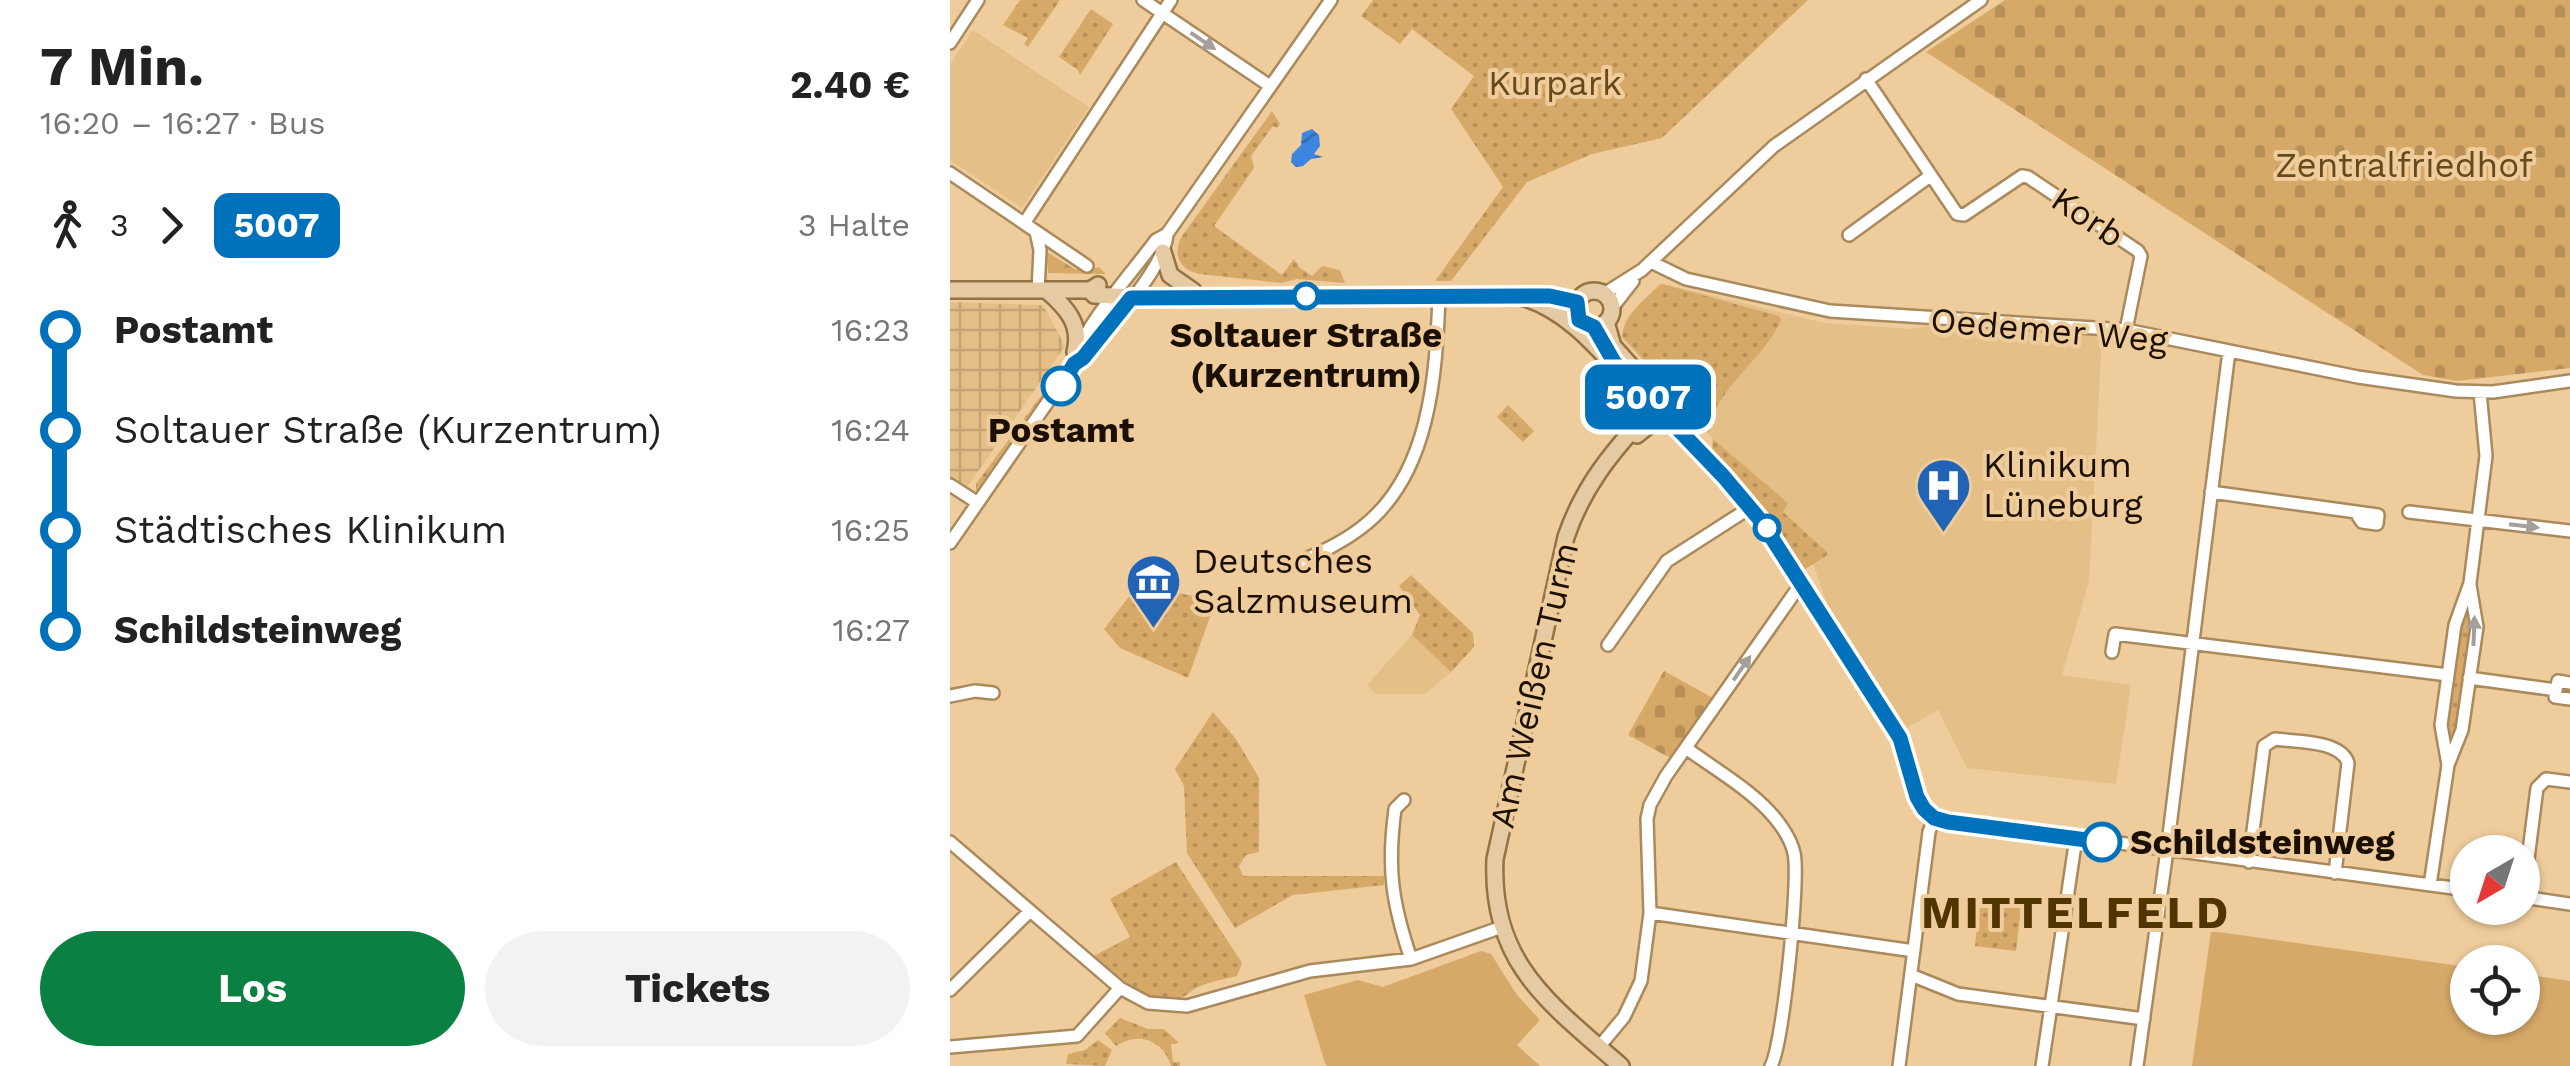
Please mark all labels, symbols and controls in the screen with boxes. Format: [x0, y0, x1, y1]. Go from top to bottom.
one-way arrow [1190, 31, 1217, 49]
text: 7 Min. [40, 34, 204, 98]
park label: Kurpark [1488, 62, 1622, 104]
text: 2.40 € [790, 63, 910, 107]
text: 16:20 – 16:27 · Bus [40, 104, 325, 142]
park label: Zentralfriedhof [2275, 144, 2533, 186]
street label: Korb [2044, 178, 2132, 256]
icon: walk [40, 198, 95, 253]
icon: forward [144, 198, 199, 253]
text: 5007 [234, 204, 320, 246]
text: 3 [110, 206, 129, 244]
text: 3 Halte [798, 206, 910, 244]
marker: Soltauer Straße (Kurzentrum) [1293, 283, 1319, 309]
street label: Oedemer Weg [1929, 299, 2170, 361]
text: Postamt [114, 308, 273, 352]
text: 16:23 [831, 311, 910, 349]
place label: Soltauer Straße (Kurzentrum) [1170, 314, 1442, 396]
line badge: 5007 [1578, 364, 1718, 430]
marker: Postamt [1042, 367, 1080, 405]
text: 5007 [1605, 376, 1691, 418]
text: Soltauer Straße (Kurzentrum) [114, 408, 661, 452]
place label: Postamt [988, 409, 1134, 451]
text: 16:24 [831, 411, 910, 449]
place label: Klinikum Lüneburg [1983, 444, 2143, 526]
hospital icon: Klinikum Lüneburg [1914, 455, 1974, 534]
text: Städtisches Klinikum [114, 508, 507, 552]
text: 16:25 [831, 511, 910, 549]
unlabelled marker [1754, 515, 1780, 541]
one-way arrow [2508, 518, 2540, 534]
street label: Am Weißen Turm [1481, 538, 1587, 832]
place label: Deutsches Salzmuseum [1193, 540, 1413, 622]
museum icon: Deutsches Salzmuseum [1124, 551, 1184, 630]
text: Schildsteinweg [114, 608, 401, 652]
text: 16:27 [833, 611, 910, 649]
one-way arrow [2467, 614, 2483, 646]
one-way arrow [1732, 654, 1751, 681]
place label: Schildsteinweg [2130, 821, 2395, 863]
marker: Schildsteinweg [2083, 823, 2121, 861]
north arrow [2450, 835, 2540, 925]
map controls [2450, 835, 2540, 1035]
district label: MITTELFELD [1921, 886, 2231, 939]
button: Los [40, 931, 465, 1046]
button: Tickets [485, 931, 910, 1046]
button: locate [2450, 945, 2540, 1035]

